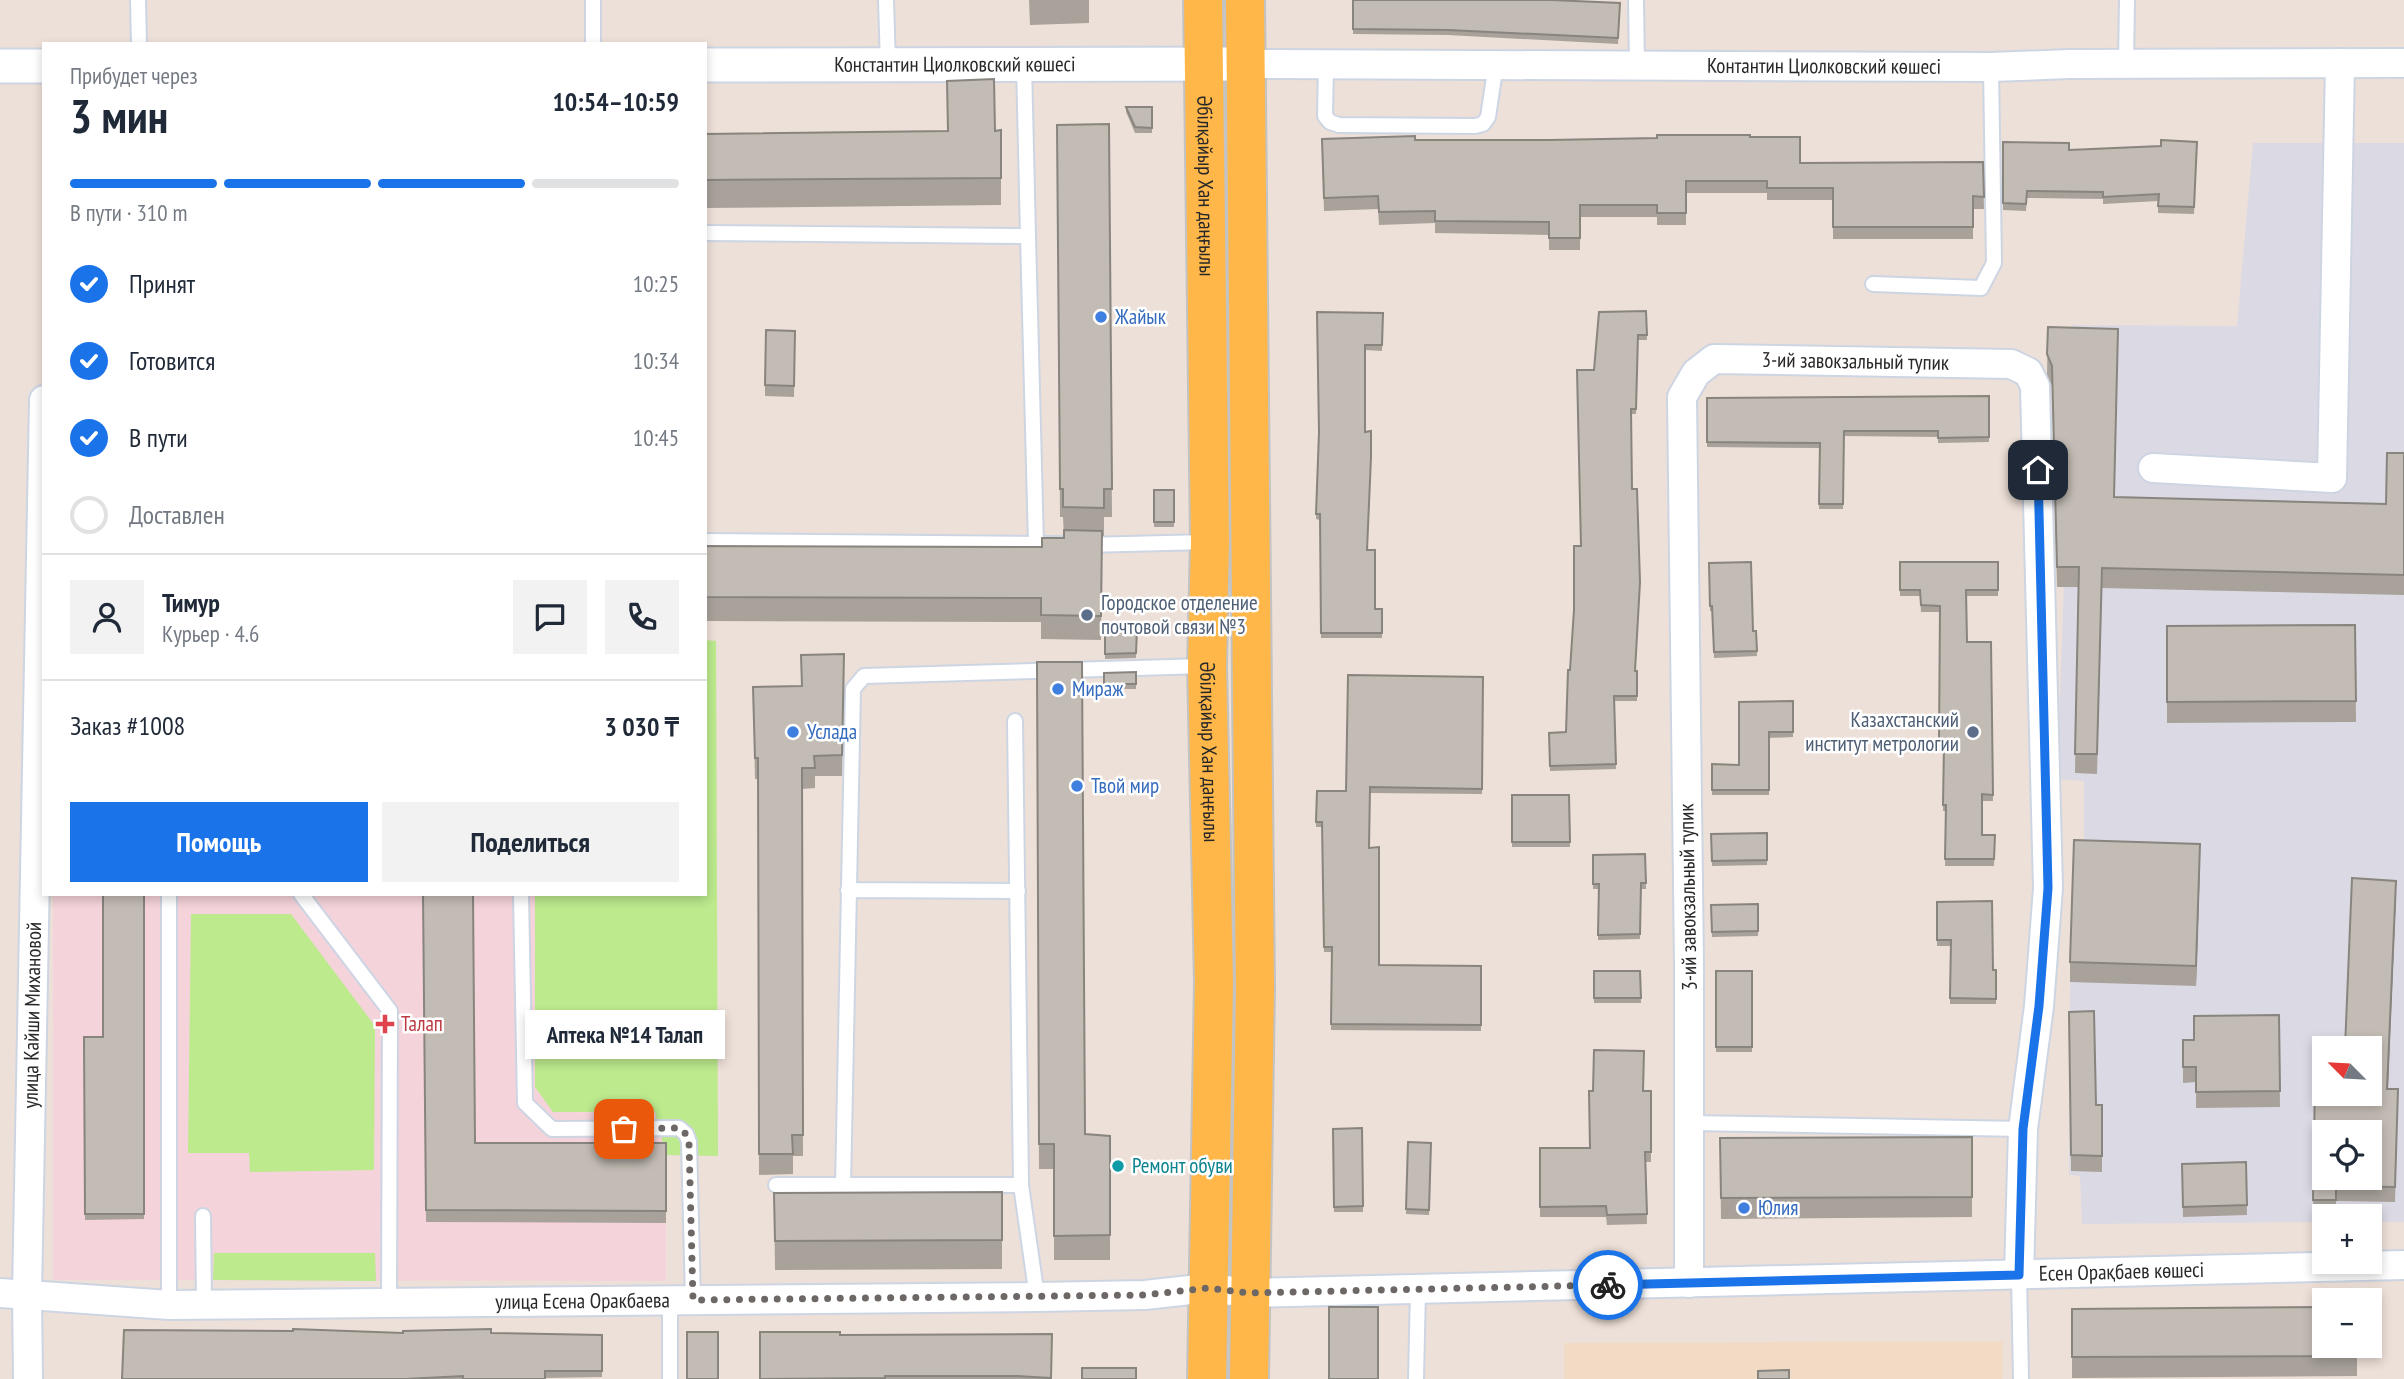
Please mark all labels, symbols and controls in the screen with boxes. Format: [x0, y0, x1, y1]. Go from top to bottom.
street label: Константин Циолковский көшесі [834, 50, 1076, 78]
street label: Контантин Циолковский көшесі [1707, 52, 1941, 80]
text: Прибудет через [70, 61, 198, 90]
text: 10:54–10:59 [552, 85, 679, 118]
text: 3 мин [70, 86, 168, 146]
street label: Әбілқайыр Хан даңғылы [1191, 95, 1221, 277]
text: В пути · 310 m [70, 198, 187, 227]
icon: check [70, 265, 108, 303]
text: Принят [129, 267, 195, 300]
text: 10:25 [633, 269, 679, 298]
place label: Жайык [1114, 303, 1166, 330]
marker: Жайык [1093, 309, 1109, 325]
icon: check [70, 342, 108, 380]
text: Готовится [129, 344, 215, 377]
text: 10:34 [633, 346, 679, 375]
street label: 3-ий завокзальный тупик [1761, 346, 1949, 376]
icon: check [70, 419, 108, 457]
text: В пути [129, 421, 188, 454]
text: 10:45 [633, 423, 679, 452]
pin [2008, 440, 2068, 500]
icon: home [2019, 451, 2057, 489]
text: Доставлен [129, 498, 225, 531]
button: person [70, 580, 144, 654]
button: chat [513, 580, 587, 654]
button: phone [605, 580, 679, 654]
text: Тимур [162, 586, 220, 619]
place label: Городское отделение почтовой связи №3 [1101, 589, 1258, 640]
marker: Городское отделение почтовой связи №3 [1079, 607, 1095, 623]
text: Курьер · 4.6 [162, 619, 259, 648]
street label: Әбілқайыр Хан даңғылы [1194, 661, 1225, 843]
place label: Мираж [1072, 675, 1124, 702]
marker: Мираж [1050, 681, 1066, 697]
place label: Казахстанский институт метрологии [1805, 706, 1959, 757]
text: Заказ #1008 [70, 709, 185, 742]
text: 3 030 ₸ [604, 710, 679, 743]
place label: Услада [807, 718, 857, 745]
marker: Услада [785, 724, 801, 740]
marker: Казахстанский институт метрологии [1965, 724, 1981, 740]
place label: Твой мир [1091, 772, 1159, 799]
marker: Твой мир [1069, 778, 1085, 794]
button: Помощь [70, 802, 368, 882]
button: Поделиться [382, 802, 679, 882]
street label: 3-ий завокзальный тупик [1672, 803, 1703, 991]
street label: улица Кайши Михановой [17, 922, 47, 1108]
place label: Талап [401, 1010, 443, 1037]
callout: Аптека №14 Талап [524, 1010, 724, 1059]
marker: Талап [375, 1014, 395, 1034]
text: Аптека №14 Талап [547, 1020, 703, 1049]
north arrow [2312, 1036, 2382, 1106]
map controls [2312, 1036, 2382, 1358]
pin [594, 1099, 654, 1159]
icon: bag [605, 1110, 643, 1148]
button: locate [2312, 1120, 2382, 1190]
place label: Ремонт обуви [1132, 1152, 1233, 1179]
marker: Ремонт обуви [1110, 1158, 1126, 1174]
place label: Юлия [1758, 1194, 1798, 1221]
marker: Юлия [1736, 1200, 1752, 1216]
button: + [2312, 1204, 2382, 1274]
courier [1573, 1250, 1643, 1320]
street label: Есен Орақбаев көшесі [2039, 1256, 2205, 1287]
icon: bike [1589, 1266, 1627, 1304]
street label: улица Есена Оракбаева [495, 1286, 670, 1315]
button: − [2312, 1288, 2382, 1358]

